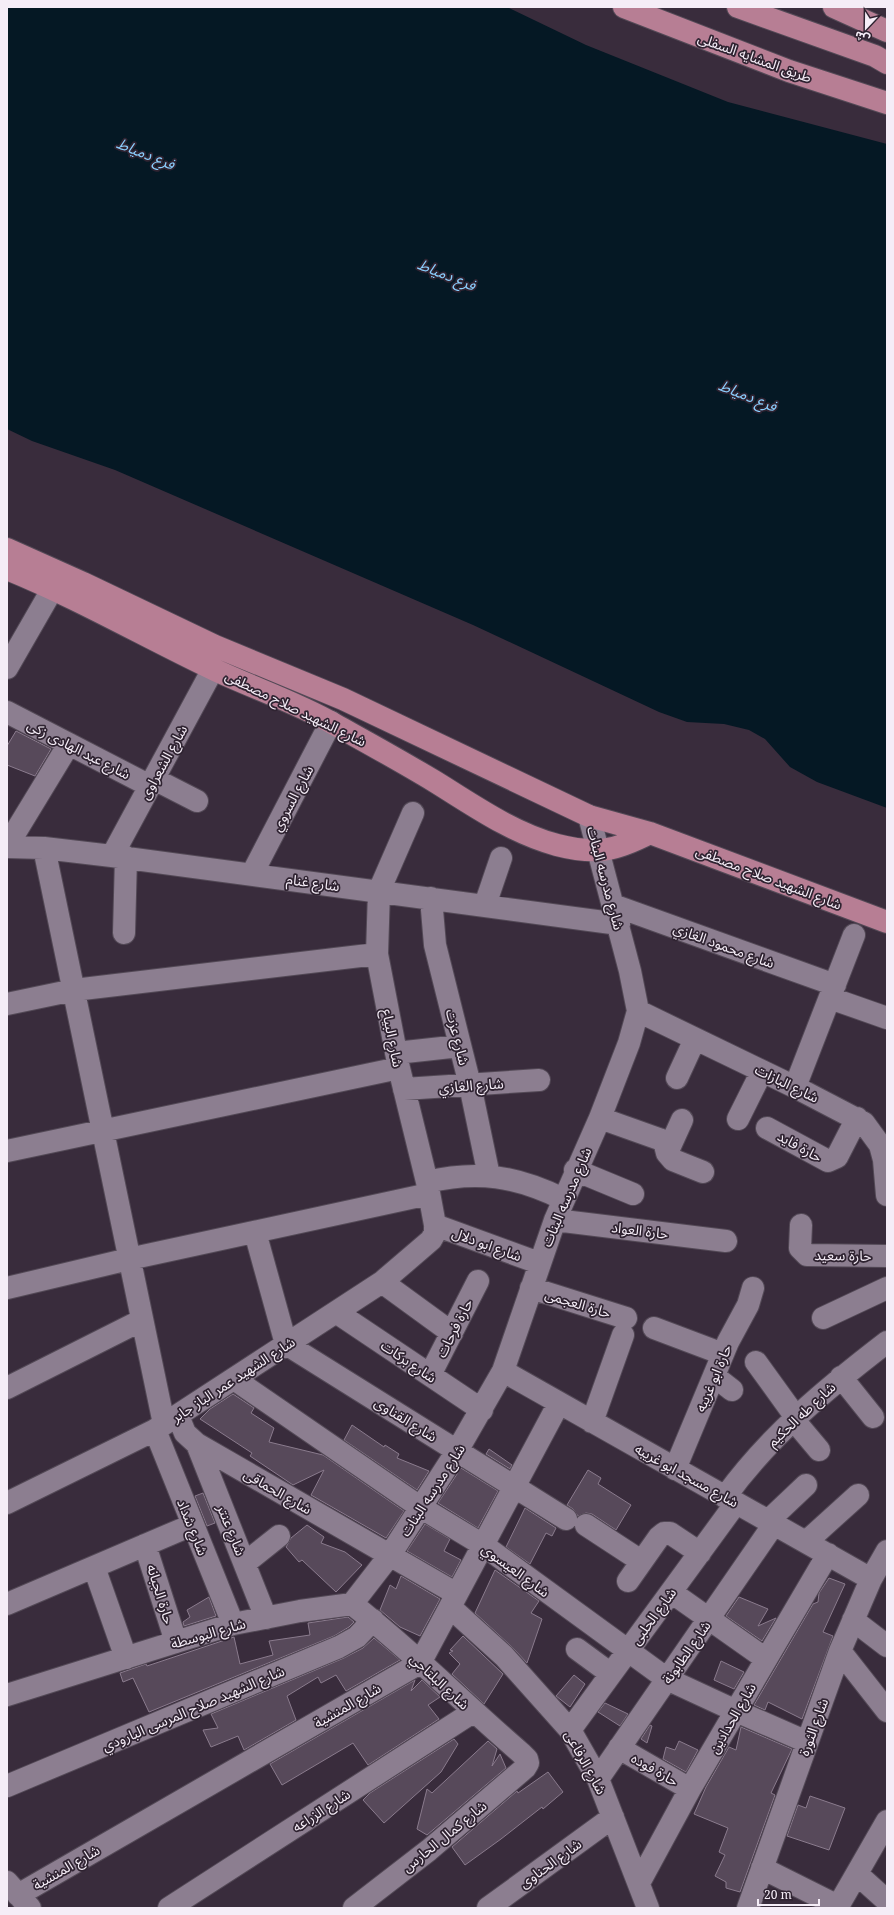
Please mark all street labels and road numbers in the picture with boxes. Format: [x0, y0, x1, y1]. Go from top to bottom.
street label: طريق المشايه السفلى [695, 28, 814, 87]
street label: شارع الشهيد صلاح مصطفى [221, 666, 370, 752]
street label: شارع عبد الهادى زكى [23, 715, 134, 785]
street label: شارع الشعراوى [135, 721, 193, 804]
street label: شارع السروي [267, 762, 319, 835]
street label: شارع مدرسه البنات [581, 824, 629, 932]
street label: شارع الشهيد صلاح مصطفى [693, 840, 845, 915]
street label: شارع غنام [285, 869, 341, 897]
street label: شارع محمود الغازي [670, 918, 777, 974]
street label: شارع البياع [376, 1007, 408, 1069]
street label: شارع عزت [440, 1007, 474, 1068]
street label: شارع البازات [751, 1059, 822, 1108]
street label: شارع الغازي [438, 1073, 504, 1099]
street label: حارة فايد [774, 1126, 826, 1166]
street label: شارع مدرسه البنات [536, 1144, 597, 1250]
street label: حارة العواد [611, 1217, 669, 1243]
street label: شارع ابو دلال [449, 1223, 524, 1267]
street label: حارة سعيد [814, 1245, 872, 1265]
street label: حارة العجمى [543, 1284, 613, 1322]
street label: حارة فرحات [431, 1295, 477, 1361]
street label: شارع الشهيد عمر الباز جابر [167, 1332, 300, 1428]
street label: شارع بركات [376, 1335, 441, 1388]
street label: حارة ابو غريبه [690, 1341, 736, 1415]
street label: شارع طه الحكيم [763, 1377, 841, 1452]
street label: شارع القناوى [370, 1392, 441, 1447]
street label: شارع مسجد ابو غريبه [631, 1439, 742, 1513]
street label: شارع مدرسه البنات [395, 1440, 471, 1541]
street label: شارع الحماقى [240, 1464, 315, 1520]
street label: شارع شداد [171, 1496, 213, 1559]
street label: شارع عنتر [211, 1501, 251, 1559]
street label: شارع العيسوي [477, 1539, 554, 1603]
street label: حارة الجبانه [143, 1562, 179, 1626]
street label: شارع الحلبى [626, 1584, 682, 1650]
street label: شارع البوسطة [168, 1613, 248, 1655]
street label: شارع الطابونة [657, 1617, 716, 1688]
street label: شارع البلتاجي [405, 1649, 474, 1715]
street label: شارع الشهيد صلاح المرسى البارودي [99, 1661, 288, 1757]
street label: شارع المنشية [310, 1678, 385, 1734]
street label: شارع الحدادين [704, 1679, 762, 1758]
street label: شارع الثورة [794, 1696, 834, 1759]
street label: شارع الرفاعى [559, 1726, 611, 1799]
street label: حارة فوده [628, 1748, 682, 1790]
street label: شارع الزراعه [288, 1784, 355, 1837]
street label: شارع كمال الحارس [398, 1796, 492, 1878]
street label: شارع الحناوى [515, 1834, 586, 1894]
street label: شارع المنشية [29, 1840, 104, 1896]

